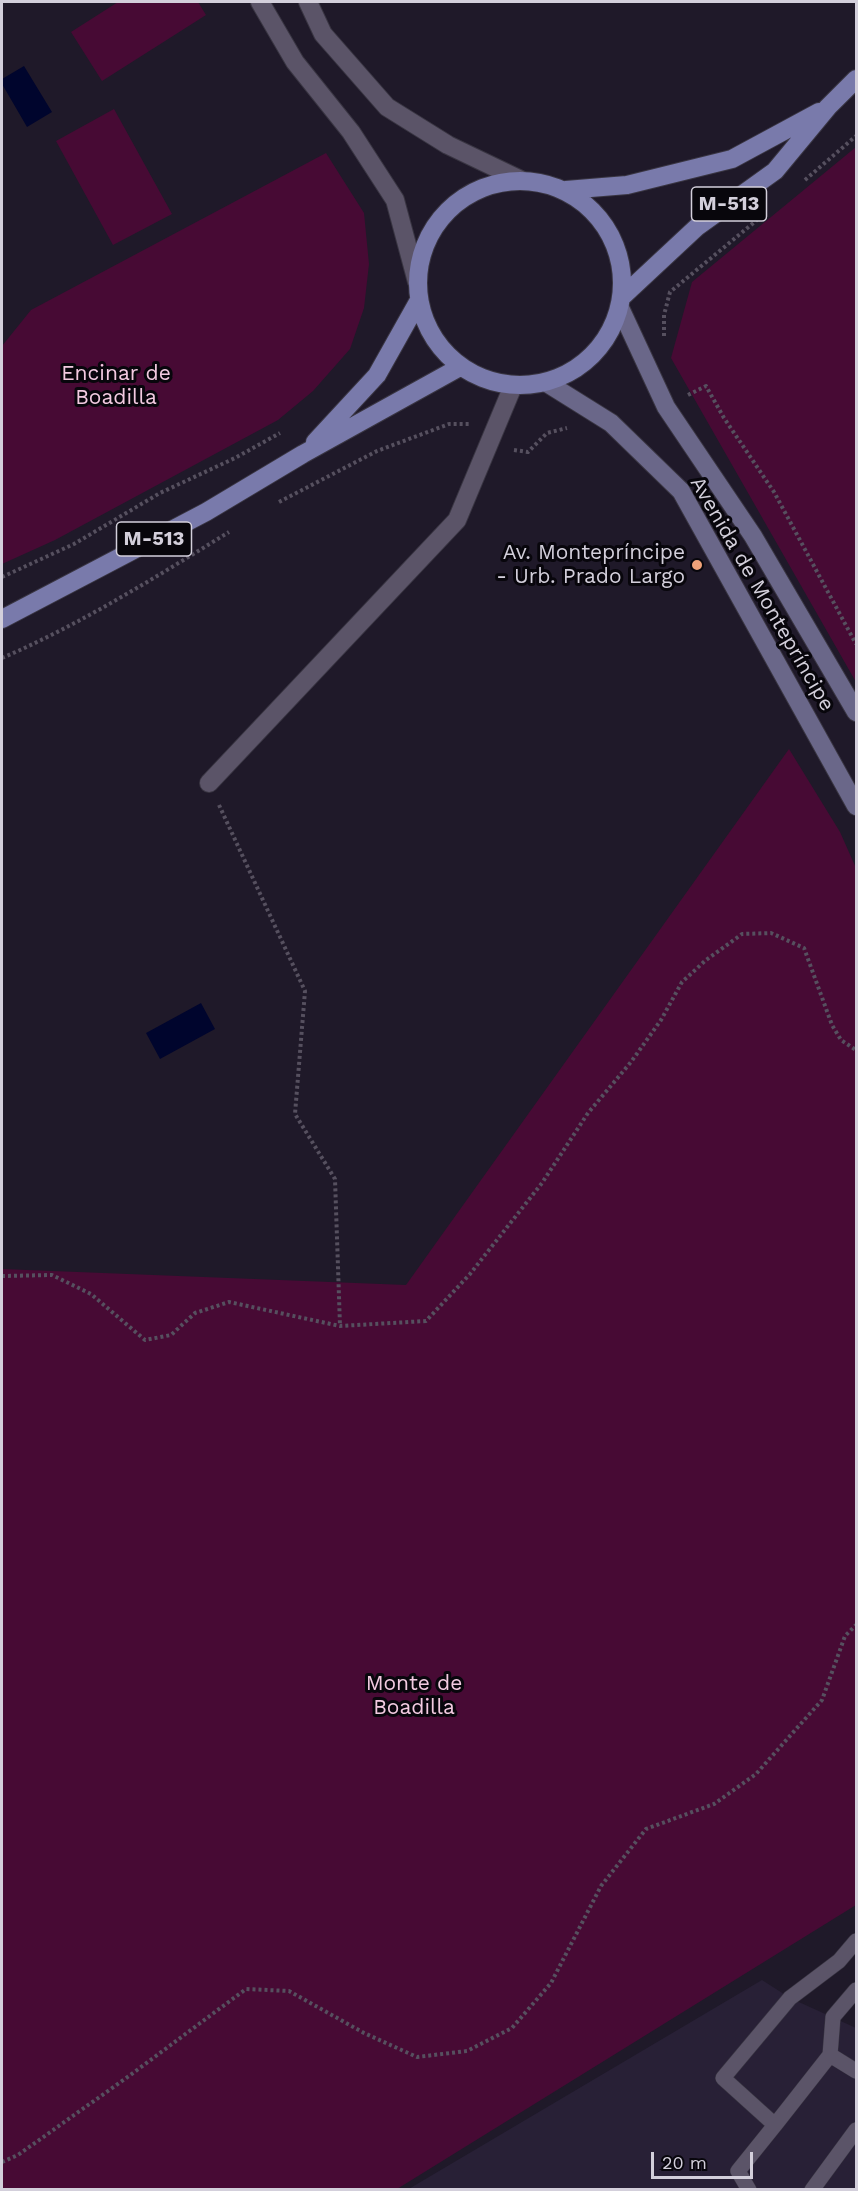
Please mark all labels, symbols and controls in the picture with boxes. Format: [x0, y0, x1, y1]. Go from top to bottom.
road number: M-513 [692, 187, 766, 221]
park label: Encinar de Boadilla [61, 361, 171, 411]
street label: Avenida de Montepríncipe [684, 472, 840, 716]
road number: M-513 [116, 522, 192, 556]
place label: Av. Montepríncipe - Urb. Prado Largo [496, 540, 685, 590]
marker: Av. Montepríncipe - Urb. Prado Largo [690, 558, 704, 572]
park label: Monte de Boadilla [366, 1671, 462, 1721]
scale bar [654, 2140, 756, 2178]
text: 20 m [662, 2152, 707, 2173]

